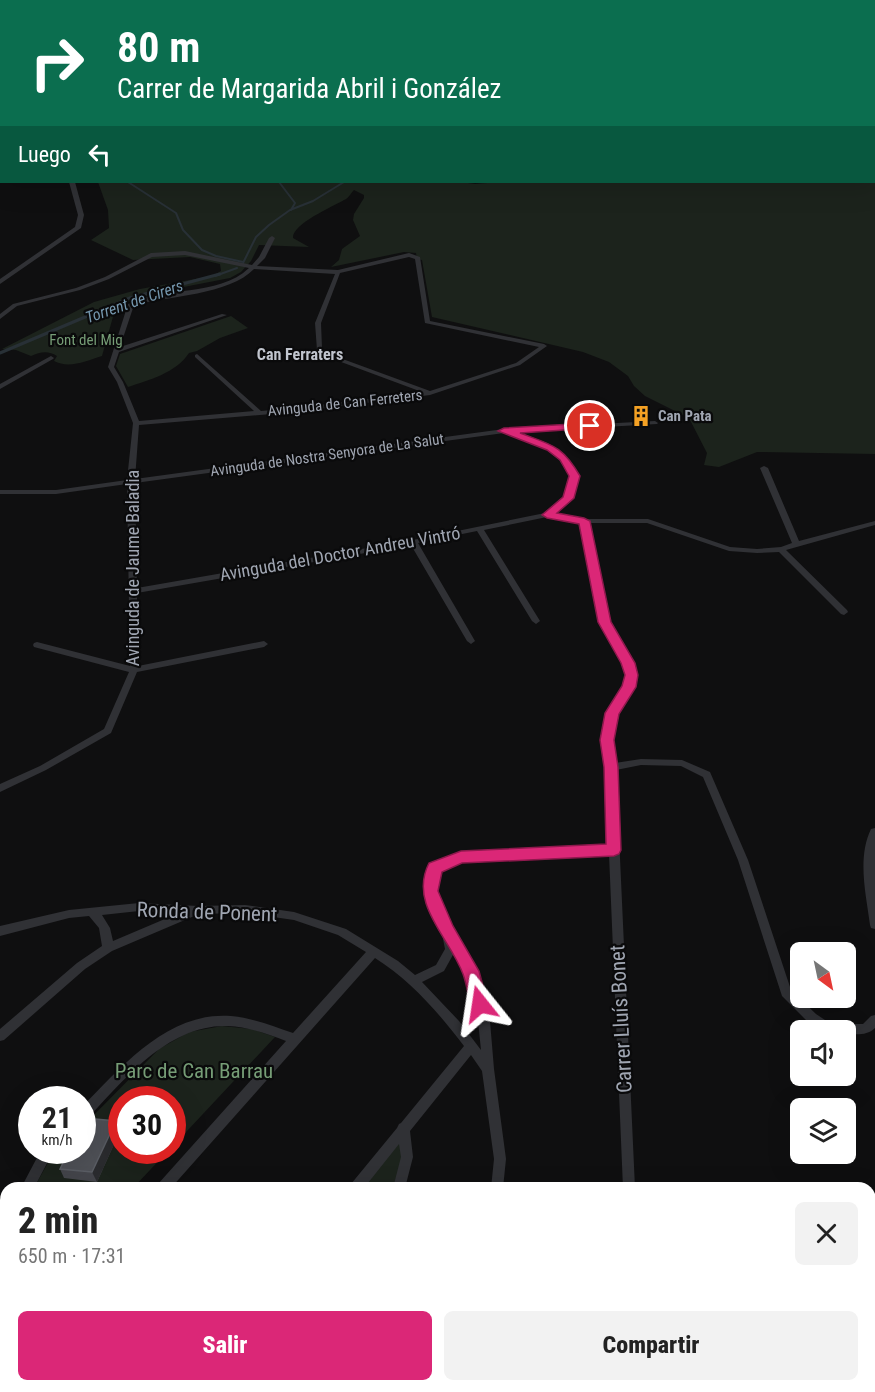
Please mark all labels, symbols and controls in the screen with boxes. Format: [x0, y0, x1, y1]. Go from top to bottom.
text: 80 m [117, 23, 200, 72]
icon: right [18, 24, 96, 102]
text: Carrer de Margarida Abril i González [117, 73, 501, 105]
icon: left [83, 138, 116, 171]
text: Luego [18, 142, 71, 167]
water label: Torrent de Cirers [83, 276, 186, 327]
park label: Font del Mig [49, 331, 123, 349]
district label: Can Ferraters [257, 345, 343, 364]
street label: Avinguda de Can Ferreters [267, 386, 423, 420]
pin [564, 400, 615, 451]
building icon: Can Pata [629, 404, 653, 428]
place label: Can Pata [658, 407, 712, 425]
icon: arrive [573, 409, 606, 442]
street label: Avinguda de Nostra Senyora de La Salut [209, 430, 445, 480]
street label: Avinguda de Jaume Baladia [122, 470, 143, 666]
street label: Avinguda del Doctor Andreu Vintró [218, 522, 462, 585]
street label: Ronda de Ponent [136, 898, 278, 926]
north arrow [790, 942, 856, 1008]
map controls [790, 942, 856, 1164]
street label: Carrer Lluís Bonet [605, 944, 637, 1094]
position arrow [448, 972, 512, 1036]
button: sound [790, 1020, 856, 1086]
park label: Parc de Can Barrau [115, 1059, 273, 1083]
speed limit sign: 30 [108, 1086, 186, 1164]
button: layers [790, 1098, 856, 1164]
text: 21 [42, 1100, 72, 1135]
text: km/h [42, 1131, 72, 1149]
text: 2 min [18, 1200, 98, 1242]
button: close [795, 1202, 858, 1265]
text: 650 m · 17:31 [18, 1244, 125, 1268]
button: Salir [18, 1311, 432, 1380]
button: Compartir [444, 1311, 858, 1380]

